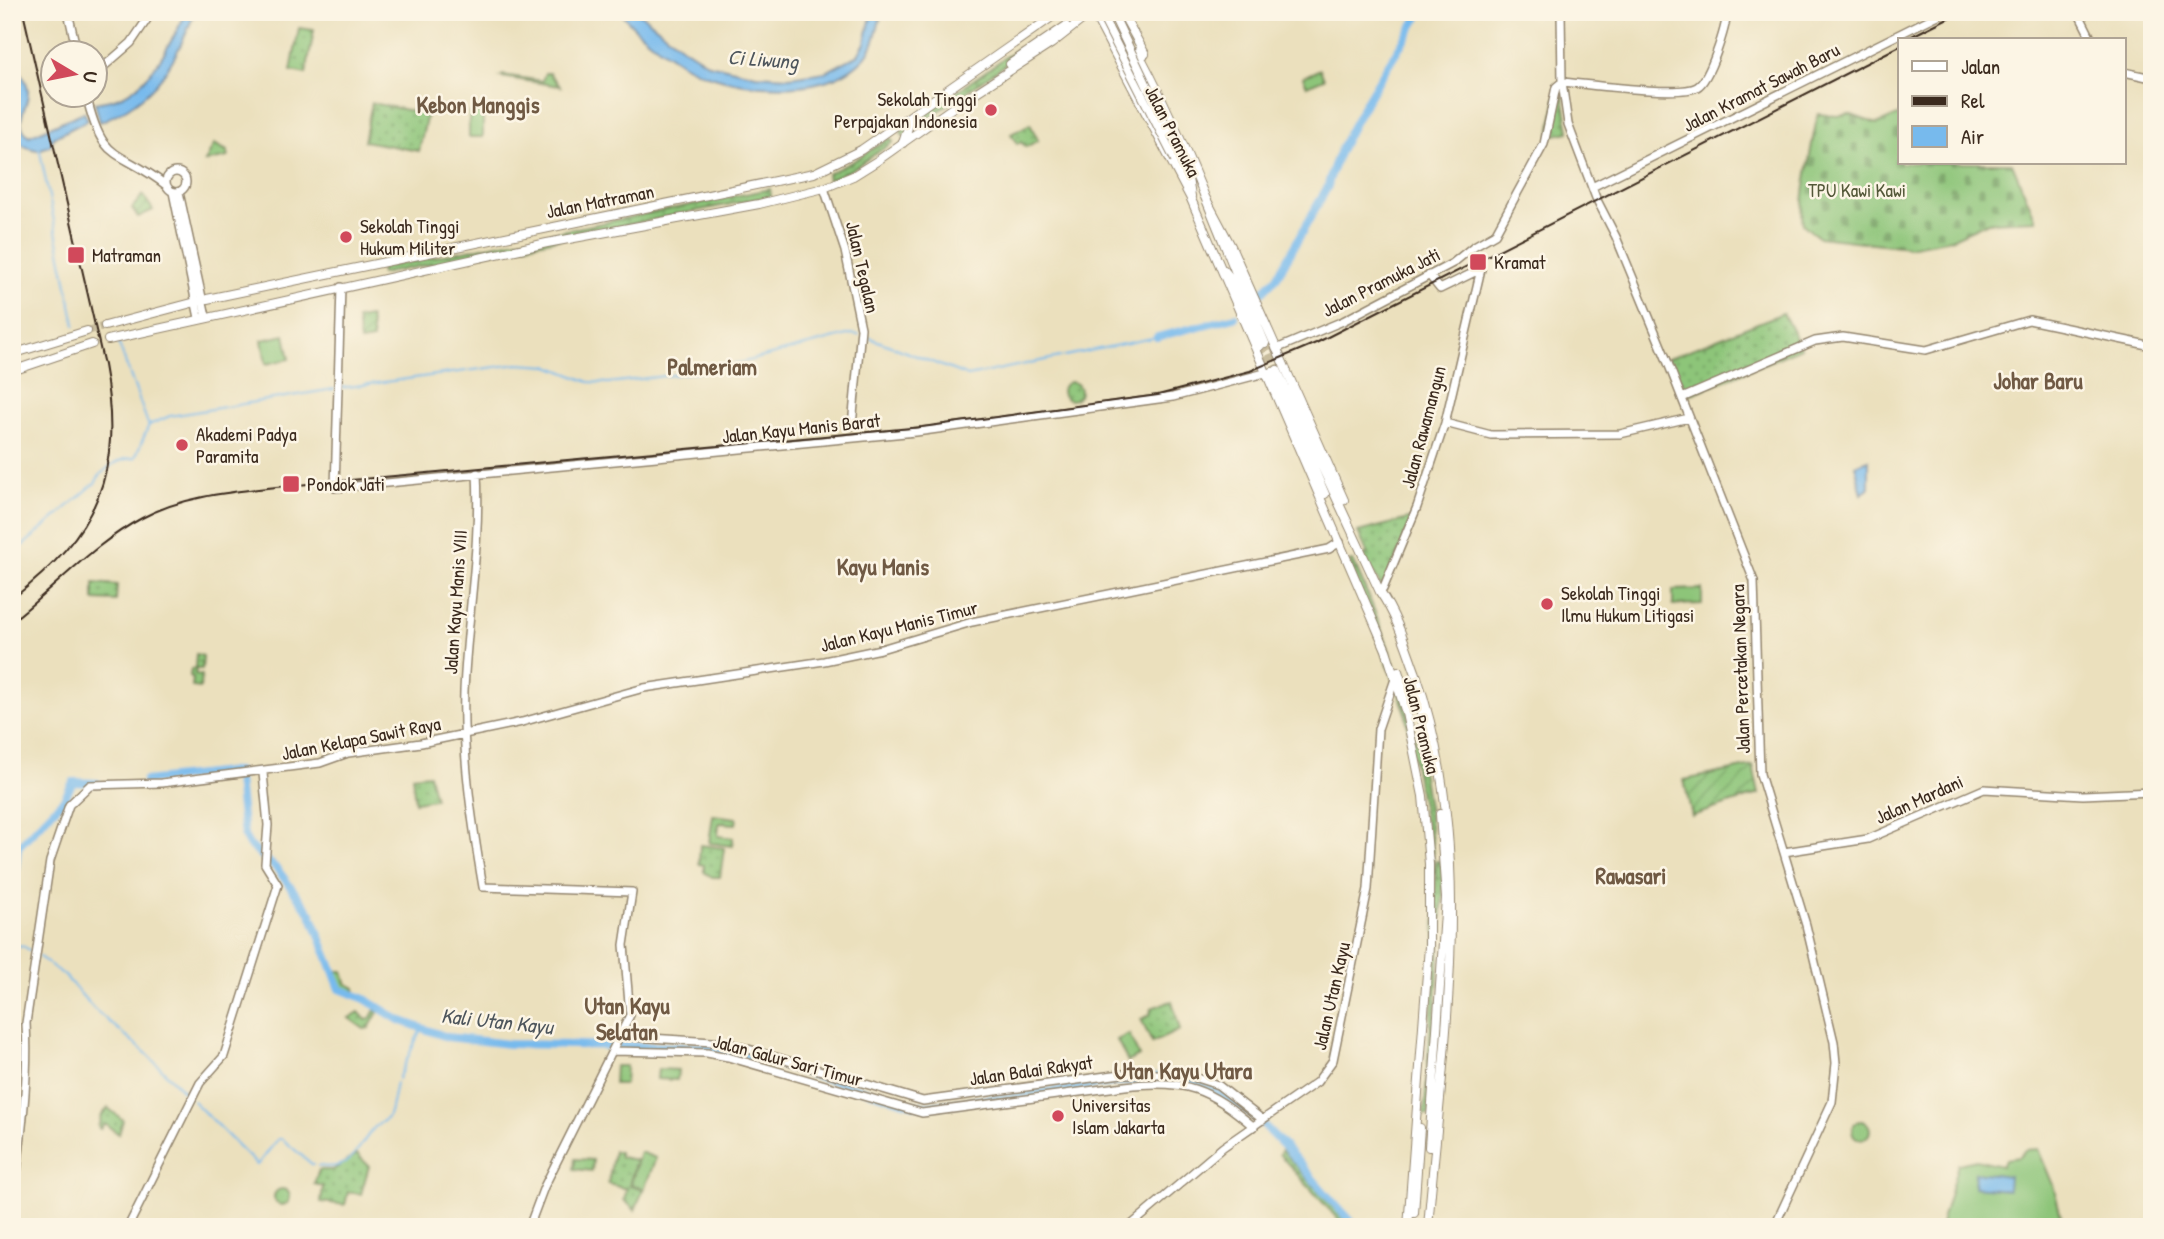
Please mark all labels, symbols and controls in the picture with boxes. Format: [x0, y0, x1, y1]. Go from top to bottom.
street label: Jalan Kramat Sawah Baru [1678, 36, 1844, 138]
north arrow [38, 38, 108, 108]
legend [1898, 38, 2126, 164]
water label: Ci Liwung [727, 42, 801, 76]
text: Jalan [1961, 52, 2000, 81]
text: U [77, 70, 104, 85]
street label: Jalan Pramuka [1139, 81, 1207, 182]
place label: Sekolah Tinggi Perpajakan Indonesia [834, 86, 978, 134]
text: Rel [1961, 86, 1985, 115]
district label: Kebon Manggis [416, 89, 540, 121]
marker: Sekolah Tinggi Perpajakan Indonesia [983, 102, 999, 118]
text: Air [1961, 122, 1984, 151]
park label: TPU Kawi Kawi [1808, 177, 1906, 203]
street label: Jalan Matraman [544, 178, 656, 224]
place label: Sekolah Tinggi Hukum Militer [360, 213, 460, 261]
street label: Jalan Tegalan [840, 219, 886, 315]
marker: Sekolah Tinggi Hukum Militer [338, 229, 354, 245]
street label: Jalan Pramuka Jati [1317, 241, 1445, 323]
place label: Matraman [92, 242, 161, 268]
marker: Matraman [66, 245, 86, 265]
place label: Kramat [1494, 249, 1546, 275]
marker: Kramat [1468, 252, 1488, 272]
district label: Palmeriam [667, 351, 757, 382]
street label: Jalan Rawamangun [1394, 363, 1452, 491]
district label: Johar Baru [1993, 365, 2083, 396]
street label: Jalan Kayu Manis Barat [721, 407, 882, 449]
place label: Akademi Padya Paramita [196, 421, 297, 469]
marker: Akademi Padya Paramita [174, 437, 190, 453]
place label: Pondok Jati [307, 471, 385, 497]
marker: Pondok Jati [281, 474, 301, 494]
street label: Jalan Kayu Manis VIII [437, 529, 473, 675]
district label: Kayu Manis [837, 551, 929, 583]
place label: Sekolah Tinggi Ilmu Hukum Litigasi [1561, 580, 1694, 628]
street label: Jalan Percetakan Negara [1724, 583, 1756, 754]
street label: Jalan Kayu Manis Timur [817, 594, 981, 658]
marker: Sekolah Tinggi Ilmu Hukum Litigasi [1539, 596, 1555, 612]
street label: Jalan Pramuka [1397, 673, 1447, 777]
street label: Jalan Kelapa Sawit Raya [279, 710, 443, 766]
street label: Jalan Mardani [1871, 768, 1967, 830]
district label: Rawasari [1595, 860, 1667, 891]
street label: Jalan Utan Kayu [1306, 939, 1356, 1053]
district label: Utan Kayu Selatan [584, 990, 670, 1047]
water label: Kali Utan Kayu [440, 1001, 556, 1041]
street label: Jalan Galur Sari Timur [710, 1028, 866, 1093]
street label: Jalan Balai Rakyat [968, 1048, 1095, 1092]
district label: Utan Kayu Utara [1114, 1055, 1252, 1087]
place label: Universitas Islam Jakarta [1072, 1092, 1165, 1140]
marker: Universitas Islam Jakarta [1050, 1108, 1066, 1124]

